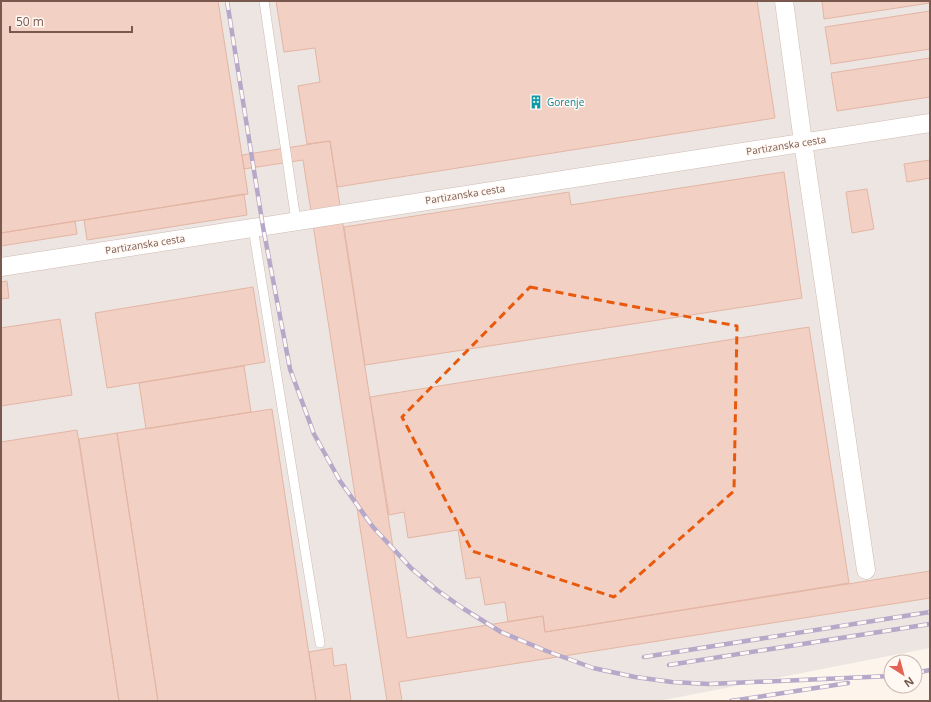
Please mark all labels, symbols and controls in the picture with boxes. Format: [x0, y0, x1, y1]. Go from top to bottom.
scale bar [10, 8, 132, 34]
text: 50 m [16, 13, 44, 30]
building icon: Gorenje [528, 94, 544, 110]
place label: Gorenje [547, 95, 585, 109]
street label: Partizanska cesta [745, 132, 827, 158]
street label: Partizanska cesta [424, 181, 506, 207]
street label: Partizanska cesta [104, 231, 186, 257]
north arrow [883, 654, 923, 694]
text: N [901, 674, 917, 691]

